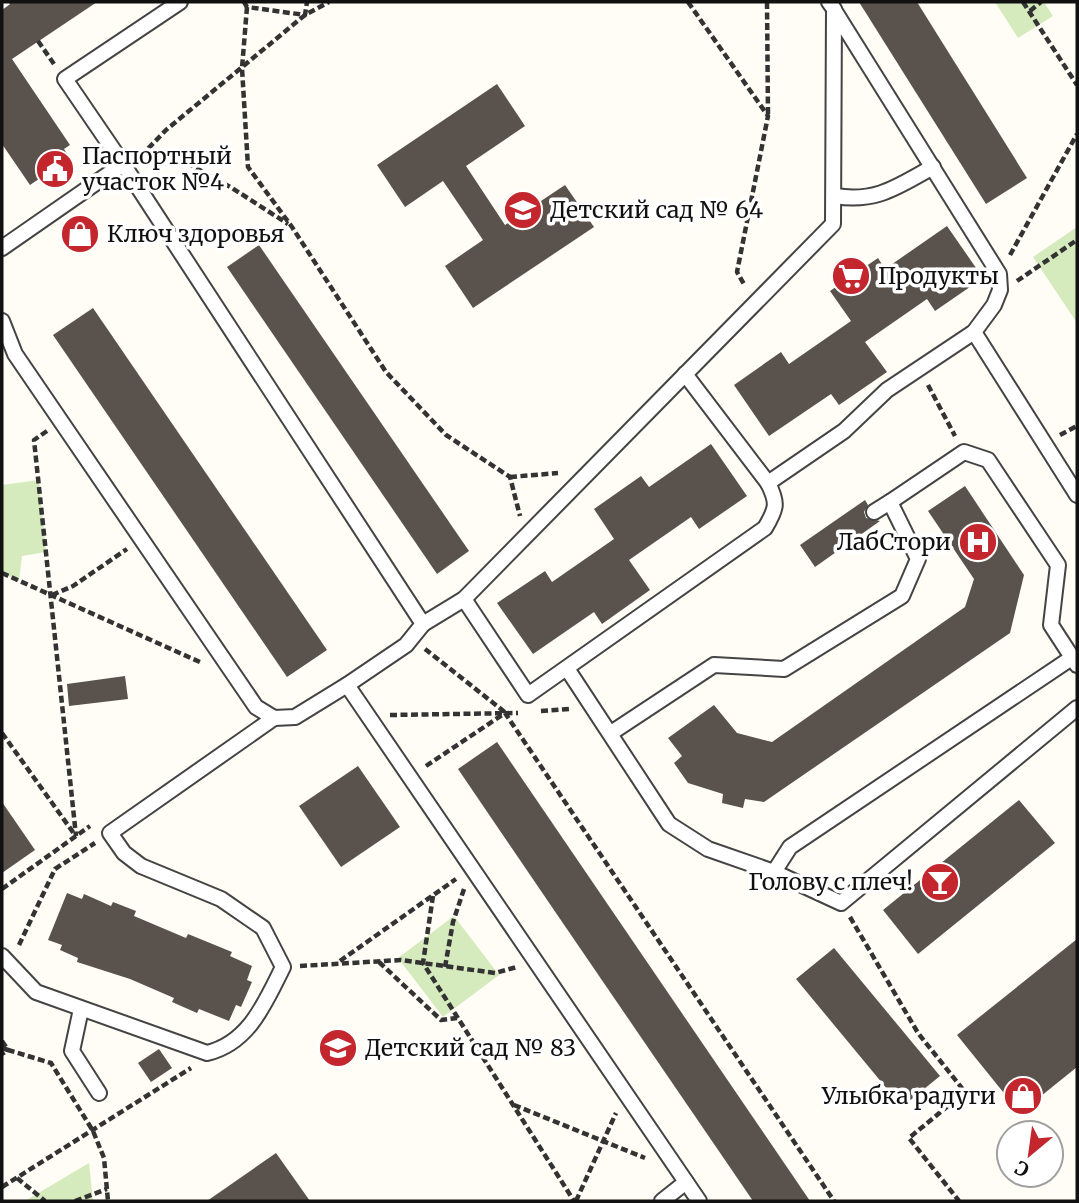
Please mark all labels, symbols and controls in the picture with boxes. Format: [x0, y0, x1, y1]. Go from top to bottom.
place label: Паспортный участок №4 [82, 141, 232, 196]
public building icon: Паспортный участок №4 [34, 148, 76, 190]
school or university icon: Детский сад № 64 [502, 189, 544, 231]
place label: Детский сад № 64 [550, 195, 763, 224]
shop icon: Ключ здоровья [59, 213, 101, 255]
place label: Ключ здоровья [107, 219, 285, 248]
supermarket icon: Продукты [830, 255, 872, 297]
place label: Продукты [878, 261, 999, 290]
hospital icon: ЛабСтори [957, 521, 999, 563]
place label: ЛабСтори [837, 527, 951, 556]
bar icon: Голову с плеч! [919, 861, 961, 903]
place label: Голову с плеч! [748, 867, 913, 896]
school or university icon: Детский сад № 83 [317, 1027, 359, 1069]
place label: Детский сад № 83 [365, 1033, 576, 1062]
shop icon: Улыбка радуги [1002, 1075, 1044, 1117]
place label: Улыбка радуги [821, 1081, 996, 1110]
north arrow [995, 1119, 1065, 1189]
text: С [1010, 1155, 1033, 1182]

